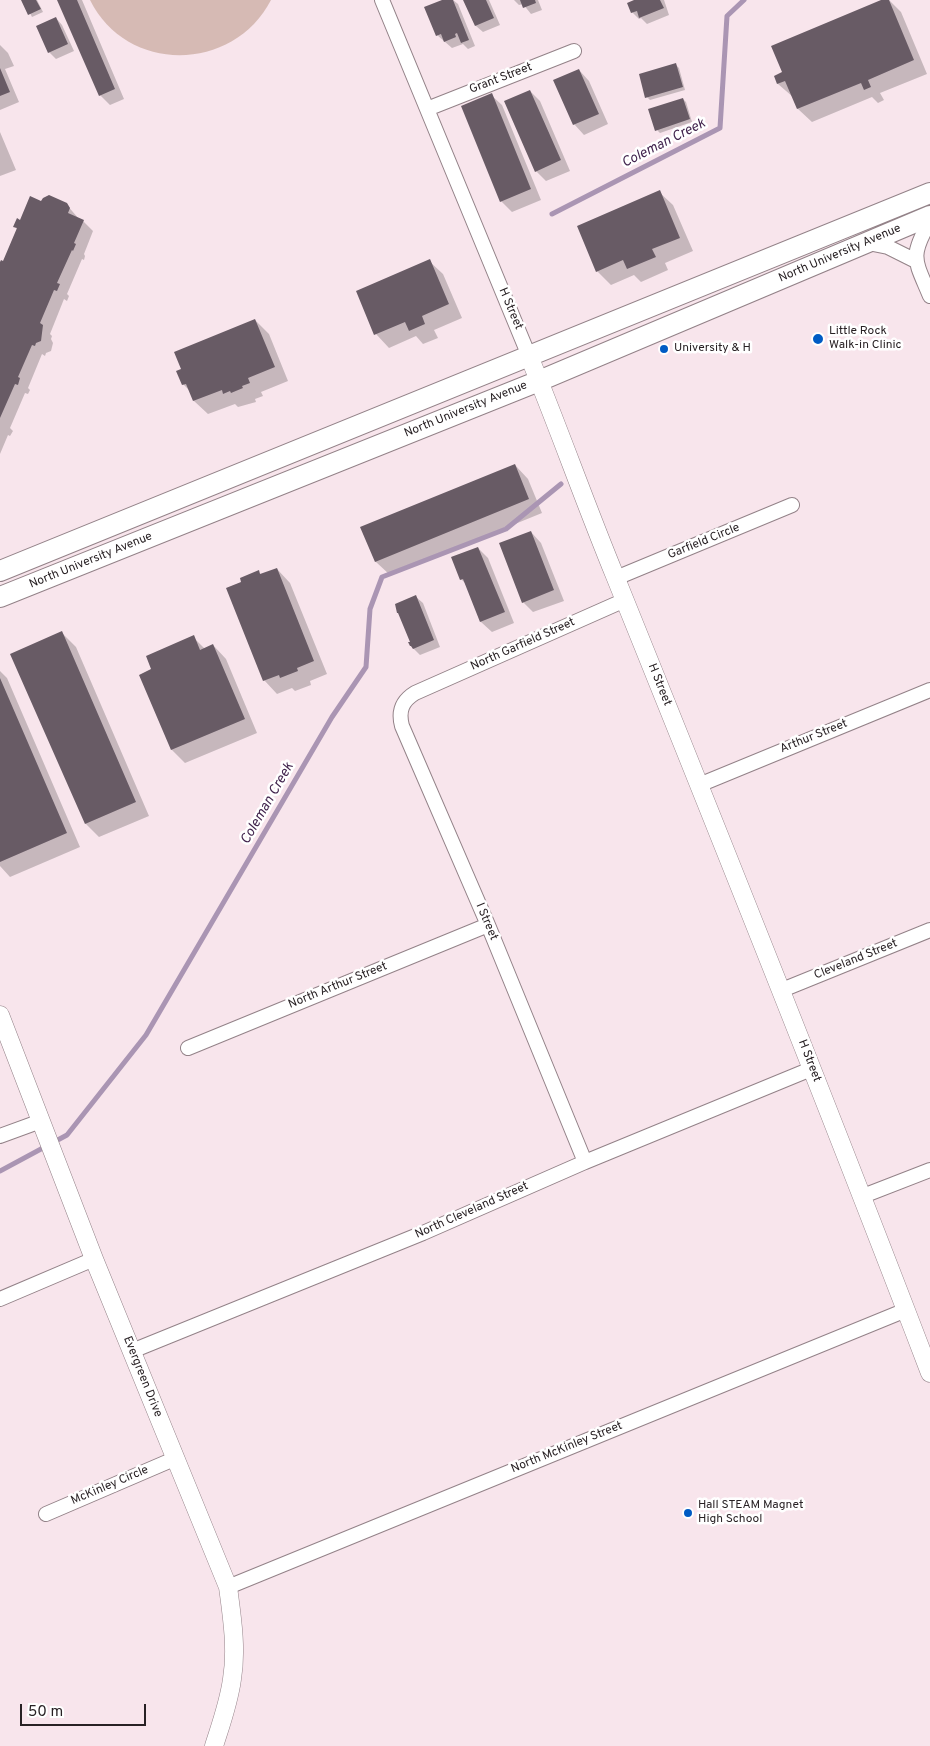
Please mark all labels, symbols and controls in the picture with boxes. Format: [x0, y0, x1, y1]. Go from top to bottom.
street label: Grant Street [468, 60, 534, 98]
water label: Coleman Creek [619, 116, 709, 172]
street label: North University Avenue [777, 222, 903, 286]
street label: H Street [495, 286, 525, 332]
place label: Little Rock Walk-in Clinic [829, 325, 901, 353]
marker: Little Rock Walk-in Clinic [811, 332, 825, 346]
place label: University & H [674, 342, 751, 356]
marker: University & H [658, 343, 670, 355]
street label: North University Avenue [402, 379, 530, 441]
street label: Garfield Circle [666, 521, 742, 563]
street label: North University Avenue [27, 530, 155, 592]
street label: North Garfield Street [469, 616, 577, 674]
street label: H Street [644, 662, 674, 708]
street label: Arthur Street [778, 717, 850, 757]
water label: Coleman Creek [238, 760, 298, 848]
street label: I Street [472, 901, 500, 943]
street label: Cleveland Street [812, 937, 900, 983]
street label: North Arthur Street [286, 960, 390, 1012]
street label: H Street [794, 1038, 824, 1084]
street label: North Cleveland Street [413, 1179, 531, 1243]
street label: Evergreen Drive [119, 1334, 165, 1420]
street label: North McKinley Street [509, 1419, 625, 1477]
street label: McKinley Circle [69, 1463, 151, 1509]
place label: Hall STEAM Magnet High School [698, 1499, 803, 1527]
marker: Hall STEAM Magnet High School [682, 1507, 694, 1519]
scale bar [22, 1694, 149, 1726]
text: 50 m [28, 1703, 63, 1722]

